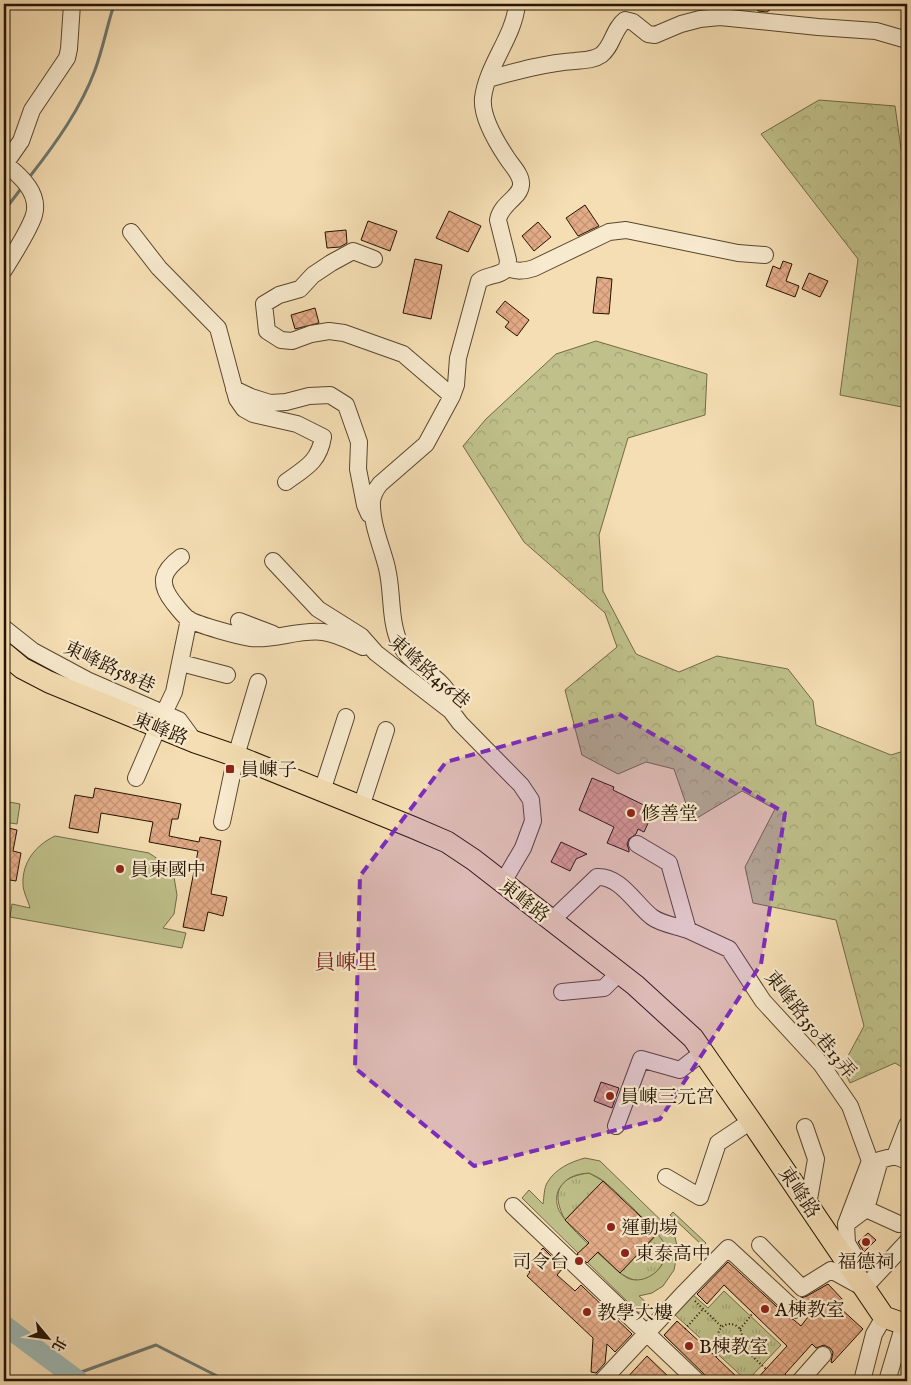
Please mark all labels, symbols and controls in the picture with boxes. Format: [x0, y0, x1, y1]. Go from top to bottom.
street label: 東峰路456巷 [383, 631, 474, 714]
street label: 東峰路588巷 [60, 636, 159, 699]
street label: 東峰路 [129, 708, 191, 752]
place label: 員崠子 [240, 759, 297, 783]
marker: 員崠子 [224, 763, 236, 775]
place label: 修善堂 [641, 803, 698, 827]
marker: 修善堂 [625, 807, 637, 819]
place label: 員東國中 [130, 859, 206, 883]
marker: 員東國中 [114, 863, 126, 875]
street label: 東峰路 [494, 875, 554, 929]
district label: 員崠里 [315, 950, 378, 977]
street label: 東峰路350巷13弄 [758, 966, 860, 1084]
place label: 員崠三元宮 [620, 1086, 715, 1110]
marker: 員崠三元宮 [604, 1090, 616, 1102]
street label: 東峰路 [772, 1163, 824, 1223]
place label: 運動場 [621, 1217, 678, 1241]
marker: 運動場 [605, 1221, 617, 1233]
marker: 福德祠 [860, 1236, 872, 1248]
place label: 東泰高中 [635, 1243, 711, 1267]
marker: 東泰高中 [619, 1247, 631, 1259]
place label: 司令台 [512, 1251, 569, 1275]
place label: 福德祠 [837, 1251, 895, 1275]
marker: 司令台 [573, 1255, 585, 1267]
place label: A棟教室 [774, 1299, 845, 1323]
place label: 教學大樓 [597, 1302, 673, 1326]
marker: A棟教室 [759, 1303, 771, 1315]
marker: 教學大樓 [581, 1306, 593, 1318]
north arrow [22, 1312, 72, 1362]
text: 北 [47, 1333, 70, 1354]
place label: B棟教室 [699, 1336, 769, 1360]
marker: B棟教室 [683, 1340, 695, 1352]

